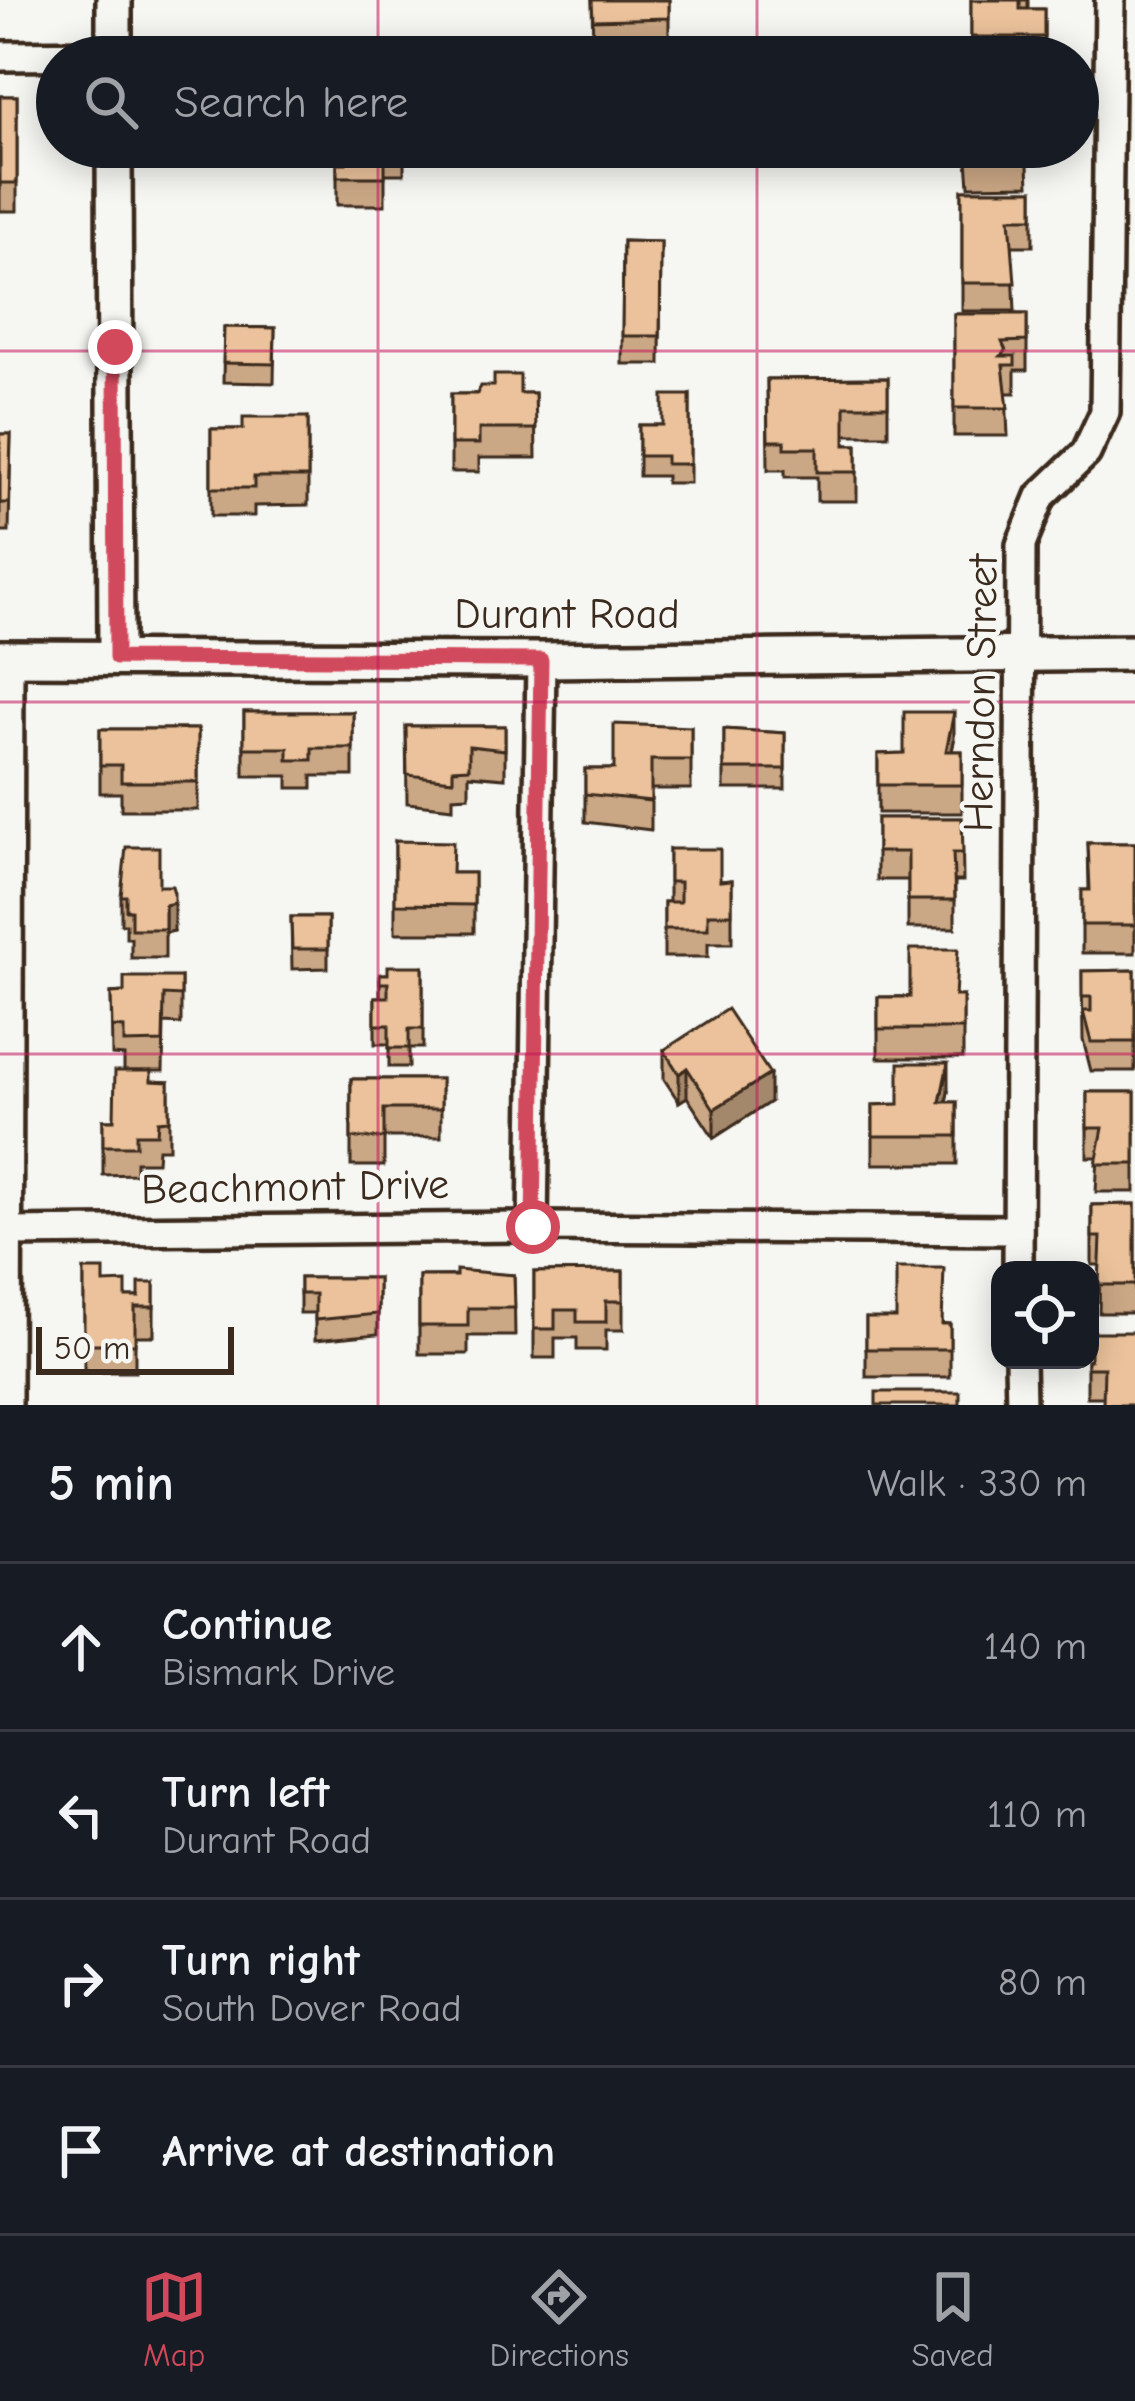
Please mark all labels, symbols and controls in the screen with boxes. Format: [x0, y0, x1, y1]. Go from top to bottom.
search box [36, 36, 1099, 168]
icon: search [78, 69, 144, 135]
text: Search here [174, 76, 408, 128]
route end [88, 320, 142, 374]
street label: Herndon Street [954, 552, 1008, 833]
street label: Durant Road [454, 590, 680, 639]
street label: Beachmont Drive [141, 1160, 449, 1214]
route start [506, 1200, 560, 1254]
map controls [991, 1261, 1099, 1369]
button: locate [991, 1261, 1099, 1369]
scale bar [36, 1321, 234, 1374]
text: 50 m [54, 1329, 130, 1367]
text: 5 min [48, 1454, 174, 1513]
text: Walk · 330 m [867, 1461, 1087, 1506]
text: Continue [162, 1598, 332, 1650]
icon: ahead [48, 1614, 114, 1680]
text: 140 m [984, 1624, 1087, 1669]
text: Bismark Drive [162, 1650, 395, 1695]
text: Turn left [162, 1766, 329, 1818]
icon: left [48, 1782, 114, 1848]
text: 110 m [987, 1792, 1087, 1837]
text: Durant Road [162, 1818, 371, 1863]
text: Turn right [162, 1934, 360, 1986]
icon: right [48, 1950, 114, 2016]
text: 80 m [998, 1960, 1087, 2005]
text: South Dover Road [162, 1986, 462, 2031]
icon: arrive [48, 2118, 114, 2184]
text: Arrive at destination [162, 2125, 555, 2177]
tab: Map [141, 2264, 207, 2374]
tab: Directions [490, 2264, 629, 2374]
tab: Saved [911, 2264, 994, 2374]

